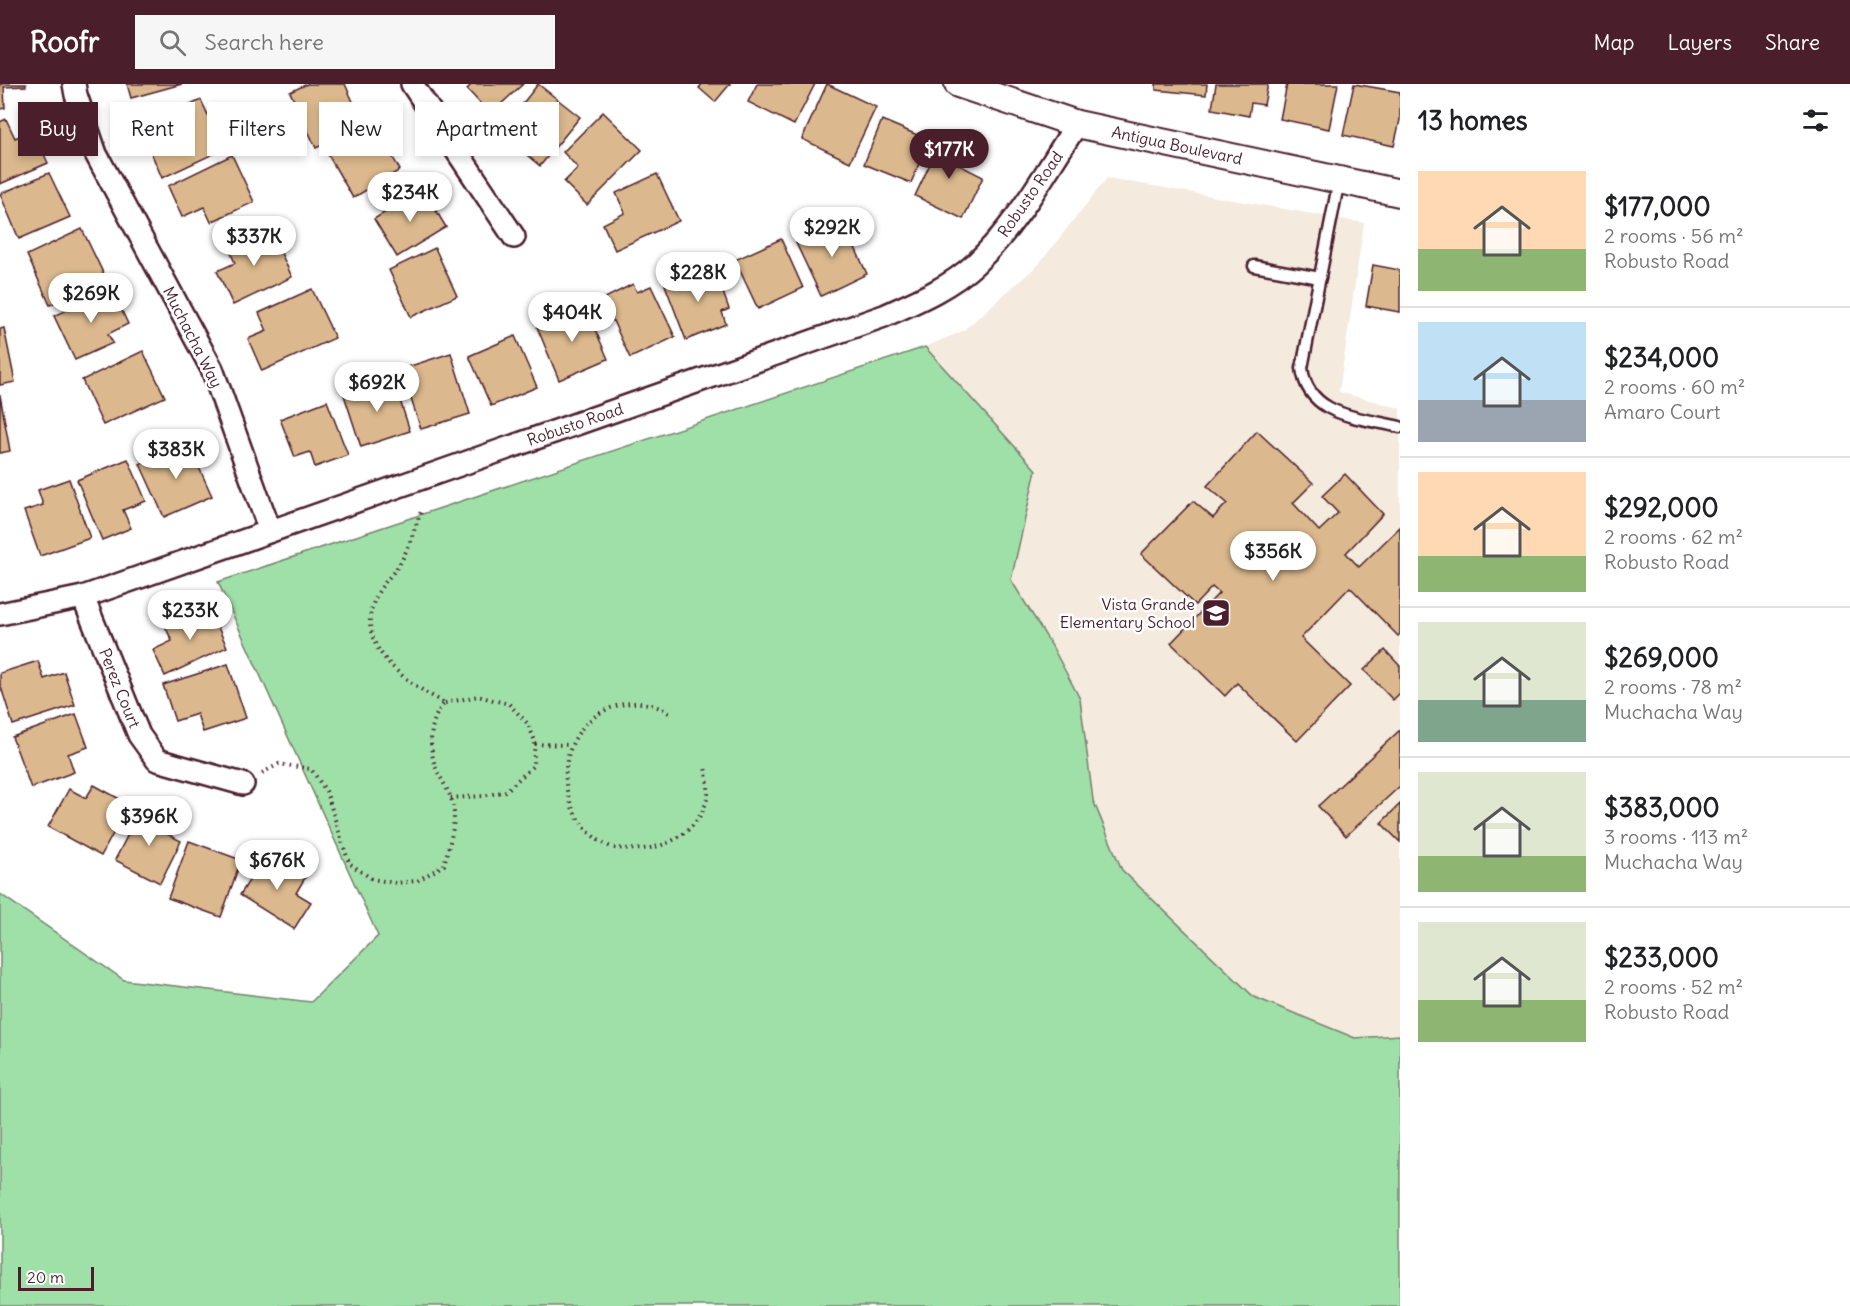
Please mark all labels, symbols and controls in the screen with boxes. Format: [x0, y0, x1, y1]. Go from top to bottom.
search box [135, 15, 555, 69]
text: Roofr [30, 24, 99, 60]
icon: search [156, 26, 189, 59]
text: Search here [204, 28, 324, 56]
text: Map [1594, 29, 1634, 56]
text: Layers [1667, 29, 1732, 56]
text: Share [1765, 29, 1820, 56]
chip: Buy [18, 102, 98, 156]
chip: Rent [110, 102, 195, 156]
chip: Filters [207, 102, 307, 156]
chip: New [319, 102, 403, 156]
chip: Apartment [415, 102, 559, 156]
text: 13 homes [1418, 104, 1528, 137]
icon: filters [1799, 104, 1832, 137]
street label: Antigua Boulevard [1110, 121, 1244, 169]
pin: $177K [907, 129, 991, 180]
text: $177K [924, 136, 974, 161]
street label: Robusto Road [993, 147, 1067, 241]
pin: $234K [368, 172, 452, 223]
text: $234K [381, 179, 439, 204]
text: $177,000 [1604, 190, 1711, 223]
icon: home [1466, 195, 1538, 267]
pin: $292K [790, 207, 874, 258]
text: $292K [804, 214, 860, 239]
pin: $337K [212, 216, 296, 267]
text: $337K [226, 223, 282, 248]
text: 2 rooms · 56 m² [1604, 223, 1744, 248]
text: Robusto Road [1604, 248, 1729, 273]
pin: $228K [656, 252, 740, 303]
text: $228K [670, 259, 726, 284]
pin: $269K [49, 273, 133, 324]
text: $269K [62, 280, 120, 305]
street label: Muchacha Way [159, 283, 227, 391]
pin: $404K [530, 292, 614, 343]
text: $404K [542, 299, 602, 324]
text: $234,000 [1604, 341, 1719, 374]
icon: home [1466, 346, 1538, 418]
pin: $692K [335, 362, 419, 413]
text: $692K [348, 369, 406, 394]
text: 2 rooms · 60 m² [1604, 374, 1745, 399]
street label: Robusto Road [524, 398, 626, 450]
text: Amaro Court [1604, 399, 1721, 424]
pin: $383K [134, 429, 218, 480]
text: $383K [147, 436, 205, 461]
text: $292,000 [1604, 491, 1719, 524]
icon: home [1466, 496, 1538, 568]
text: 2 rooms · 62 m² [1604, 524, 1743, 549]
pin: $356K [1231, 531, 1315, 582]
text: $356K [1244, 538, 1302, 563]
text: Robusto Road [1604, 549, 1729, 574]
pin: $233K [148, 590, 232, 641]
place label: Vista Grande Elementary School [1060, 594, 1195, 632]
text: $233K [161, 597, 219, 622]
school or university icon: Vista Grande Elementary School [1200, 597, 1232, 629]
text: $269,000 [1604, 641, 1719, 674]
street label: Perez Court [95, 645, 145, 731]
icon: home [1466, 646, 1538, 718]
text: 2 rooms · 78 m² [1604, 674, 1742, 699]
text: Muchacha Way [1604, 699, 1743, 724]
text: $383,000 [1604, 791, 1720, 824]
pin: $396K [107, 796, 191, 847]
icon: home [1466, 796, 1538, 868]
text: $396K [120, 803, 178, 828]
text: 3 rooms · 113 m² [1604, 824, 1748, 849]
pin: $676K [235, 840, 319, 891]
text: $676K [249, 847, 305, 872]
text: Muchacha Way [1604, 849, 1743, 874]
text: $233,000 [1604, 941, 1719, 974]
icon: home [1466, 946, 1538, 1018]
text: 2 rooms · 52 m² [1604, 974, 1743, 999]
text: Robusto Road [1604, 999, 1729, 1024]
scale bar [18, 1264, 94, 1292]
text: 20 m [27, 1267, 64, 1287]

